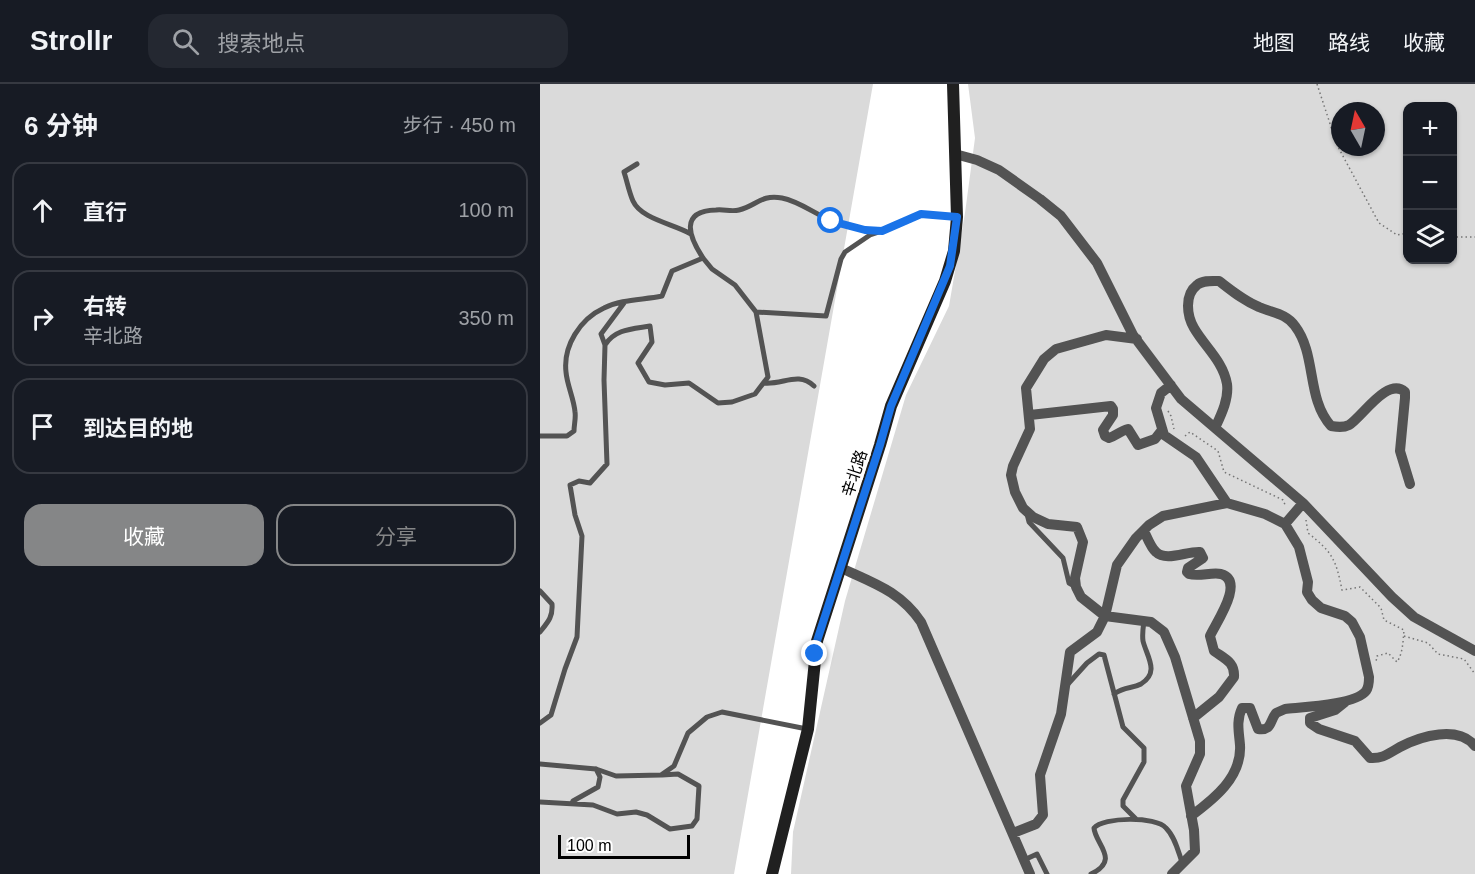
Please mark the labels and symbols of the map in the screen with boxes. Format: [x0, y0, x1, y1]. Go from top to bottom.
north arrow [1331, 102, 1385, 156]
route start [817, 207, 843, 233]
street label: 辛北路 [839, 448, 870, 499]
route end [801, 640, 827, 666]
scale bar [558, 832, 690, 860]

